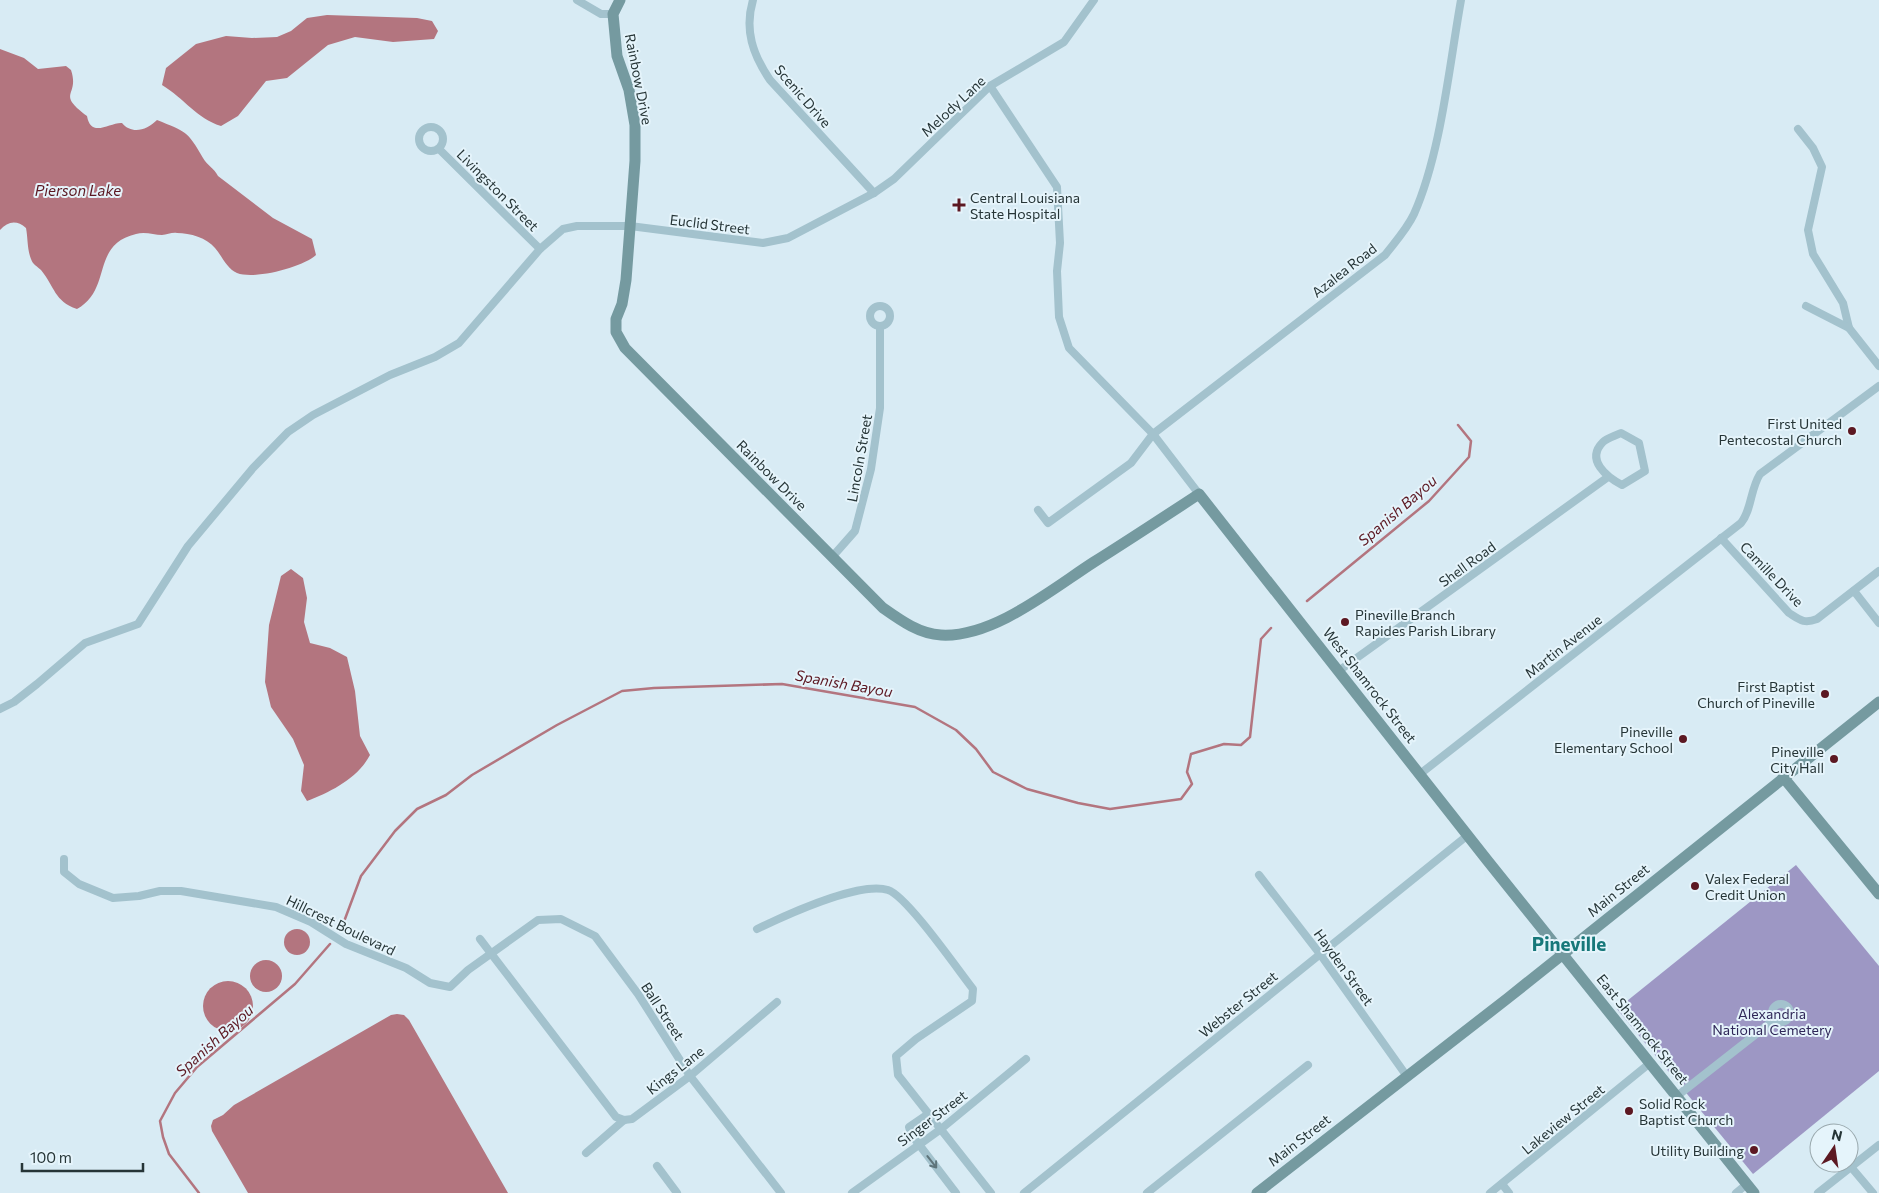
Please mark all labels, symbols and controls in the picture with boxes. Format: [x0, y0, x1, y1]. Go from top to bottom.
street label: Rainbow Drive [622, 32, 656, 126]
street label: Scenic Drive [771, 61, 835, 131]
street label: Melody Lane [917, 72, 989, 140]
street label: Livingston Street [454, 146, 543, 235]
water label: Pierson Lake [35, 181, 121, 199]
place label: Central Louisiana State Hospital [970, 189, 1080, 222]
marker: Central Louisiana State Hospital [952, 198, 966, 212]
street label: Euclid Street [669, 211, 751, 237]
street label: Azalea Road [1308, 239, 1380, 301]
street label: Lincoln Street [843, 413, 875, 503]
place label: First United Pentecostal Church [1719, 415, 1842, 448]
marker: First United Pentecostal Church [1846, 425, 1858, 437]
street label: Rainbow Drive [733, 436, 811, 514]
water label: Spanish Bayou [1354, 471, 1441, 549]
street label: Shell Road [1435, 538, 1499, 590]
street label: Camille Drive [1737, 538, 1807, 610]
place label: Pineville Branch Rapides Parish Library [1355, 606, 1496, 639]
street label: Martin Avenue [1521, 611, 1605, 681]
marker: Pineville Branch Rapides Parish Library [1339, 616, 1351, 628]
street label: West Shamrock Street [1320, 624, 1420, 746]
water label: Spanish Bayou [794, 666, 895, 701]
place label: First Baptist Church of Pineville [1697, 678, 1815, 711]
marker: First Baptist Church of Pineville [1819, 688, 1831, 700]
place label: Pineville Elementary School [1554, 723, 1673, 756]
marker: Pineville Elementary School [1677, 733, 1689, 745]
place label: Pineville City Hall [1770, 743, 1824, 776]
marker: Pineville City Hall [1828, 753, 1840, 765]
street label: Main Street [1584, 860, 1652, 920]
place label: Valex Federal Credit Union [1705, 870, 1789, 903]
marker: Valex Federal Credit Union [1689, 880, 1701, 892]
street label: Hillcrest Boulevard [284, 891, 398, 959]
street label: Hayden Street [1311, 925, 1378, 1009]
district label: Pineville [1532, 932, 1606, 955]
street label: Webster Street [1195, 967, 1281, 1041]
street label: East Shamrock Street [1593, 971, 1693, 1088]
street label: Ball Street [638, 979, 688, 1043]
water label: Spanish Bayou [171, 1000, 257, 1080]
park label: Alexandria National Cemetery [1712, 1005, 1832, 1038]
street label: Kings Lane [643, 1042, 707, 1098]
street label: Lakeview Street [1518, 1080, 1608, 1157]
street label: Singer Street [894, 1086, 970, 1150]
place label: Solid Rock Baptist Church [1639, 1095, 1733, 1128]
marker: Solid Rock Baptist Church [1623, 1105, 1635, 1117]
street label: Main Street [1264, 1110, 1334, 1170]
north arrow [1809, 1123, 1859, 1173]
text: N [1830, 1125, 1844, 1144]
scale bar [22, 1140, 144, 1172]
place label: Utility Building [1650, 1142, 1744, 1159]
marker: Utility Building [1748, 1144, 1760, 1156]
text: 100 m [30, 1148, 72, 1166]
one-way arrow [927, 1156, 938, 1169]

